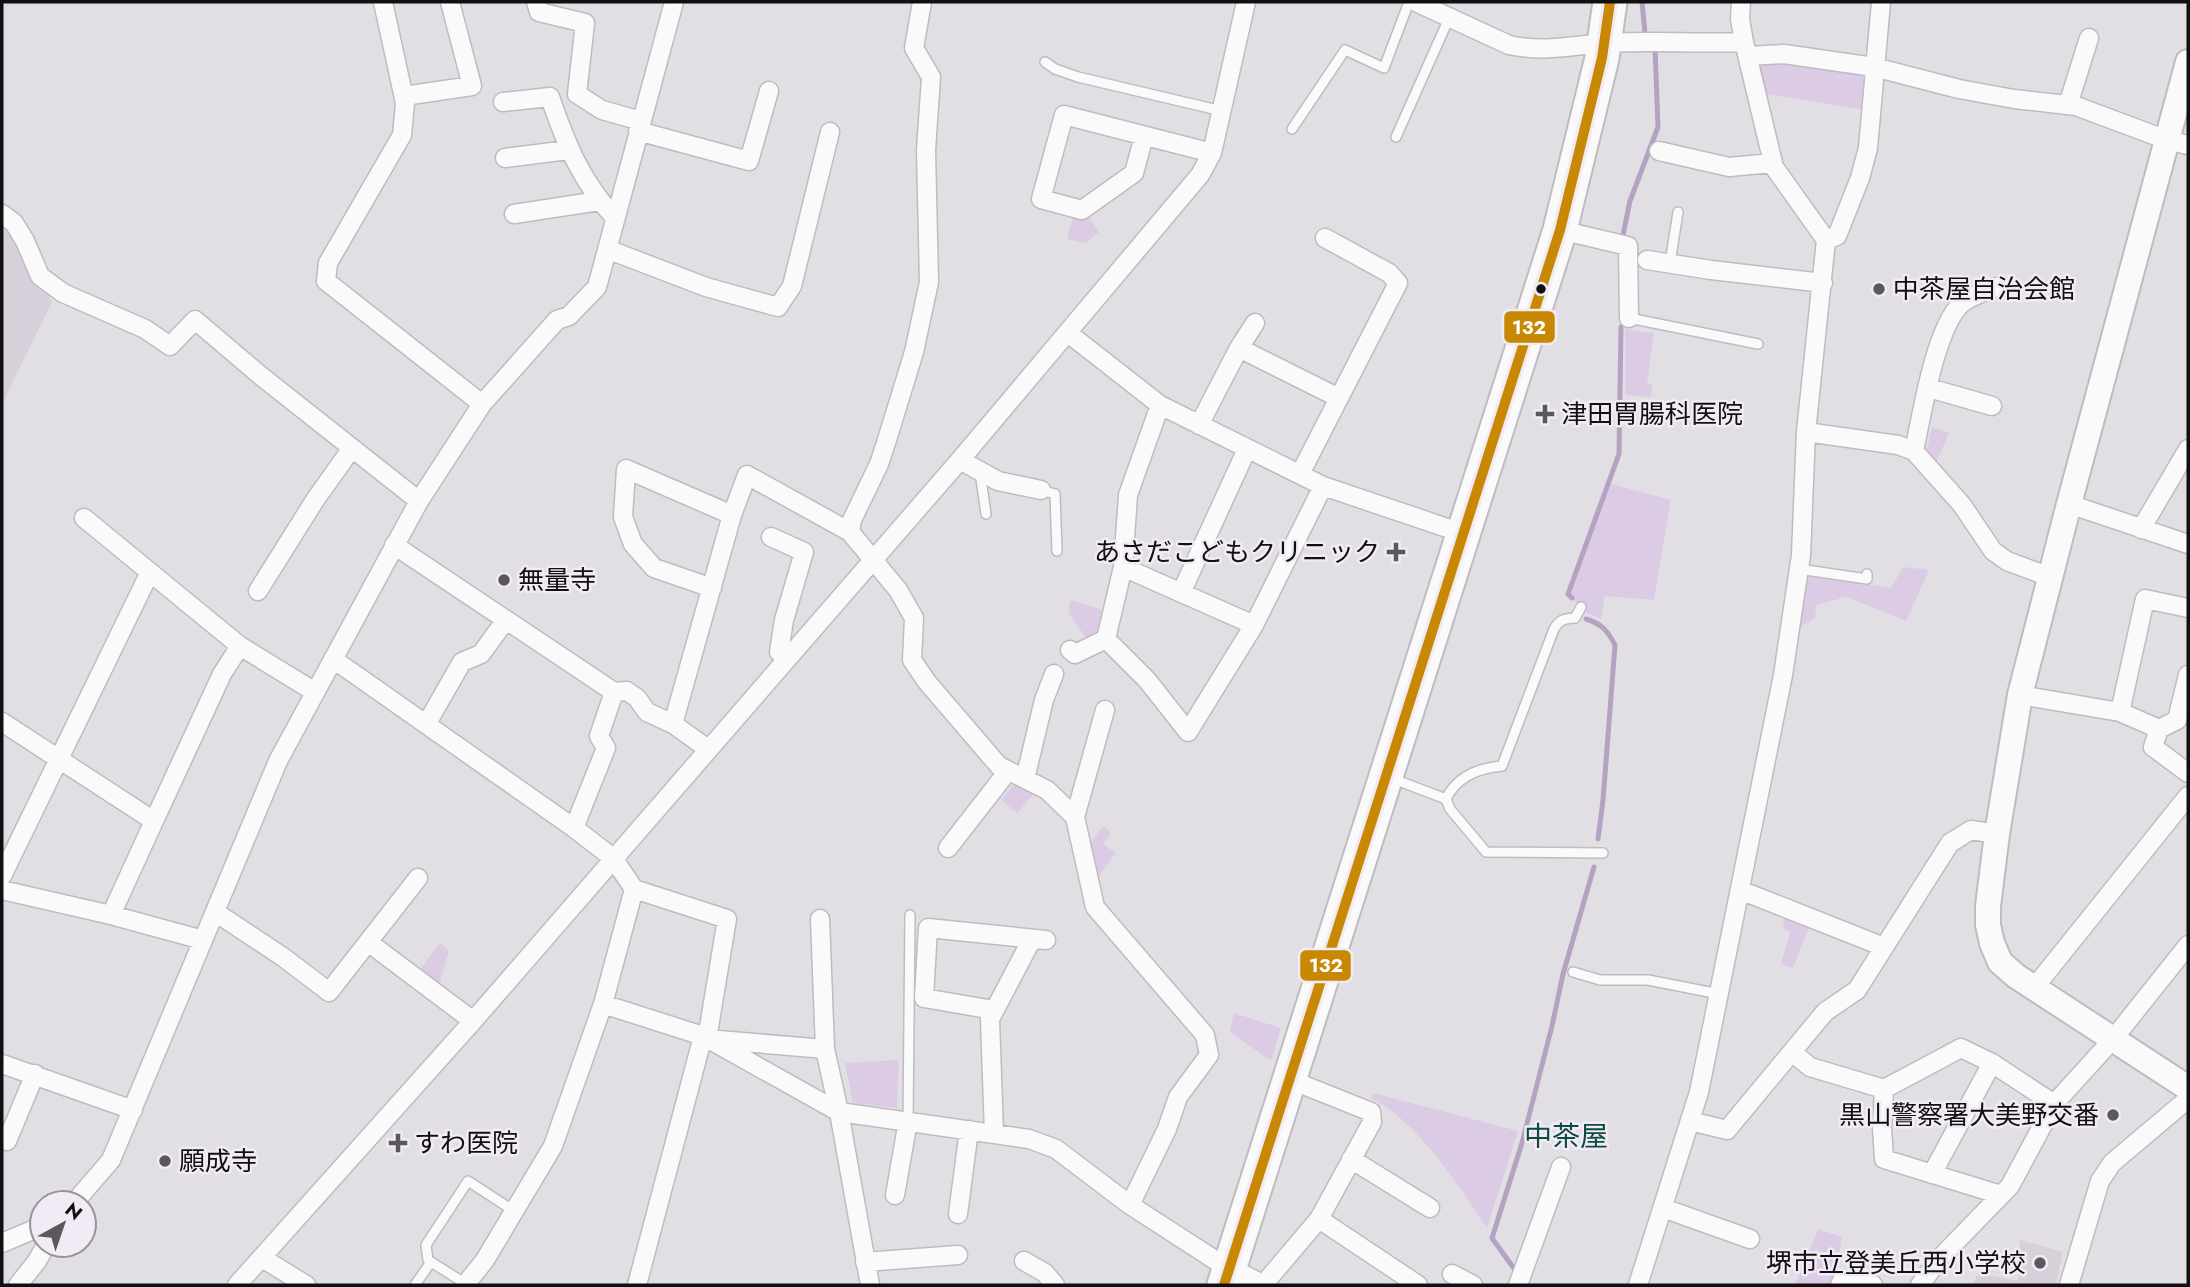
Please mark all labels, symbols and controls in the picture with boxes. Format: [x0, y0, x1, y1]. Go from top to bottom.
place label: 中茶屋自治会館 [1893, 270, 2075, 308]
marker: 中茶屋自治会館 [1871, 281, 1887, 297]
unlabelled marker [1534, 282, 1548, 296]
line badge: 132 [1503, 310, 1556, 344]
text: 132 [1512, 314, 1546, 341]
place label: 津田胃腸科医院 [1561, 395, 1743, 433]
marker: 津田胃腸科医院 [1535, 404, 1555, 424]
place label: あさだこどもクリニック [1094, 533, 1380, 571]
marker: あさだこどもクリニック [1386, 542, 1406, 562]
place label: 無量寺 [518, 561, 596, 599]
marker: 無量寺 [496, 572, 512, 588]
line badge: 132 [1299, 949, 1352, 982]
text: 132 [1309, 952, 1343, 979]
place label: 黒山警察署大美野交番 [1839, 1096, 2099, 1134]
marker: 黒山警察署大美野交番 [2105, 1107, 2121, 1123]
district label: 中茶屋 [1524, 1116, 1608, 1157]
place label: すわ医院 [414, 1124, 518, 1162]
marker: すわ医院 [388, 1133, 408, 1153]
place label: 願成寺 [179, 1142, 257, 1180]
marker: 願成寺 [157, 1153, 173, 1169]
north arrow [28, 1189, 98, 1259]
text: N [59, 1196, 88, 1227]
place label: 堺市立登美丘西小学校 [1766, 1244, 2026, 1282]
marker: 堺市立登美丘西小学校 [2032, 1255, 2048, 1271]

